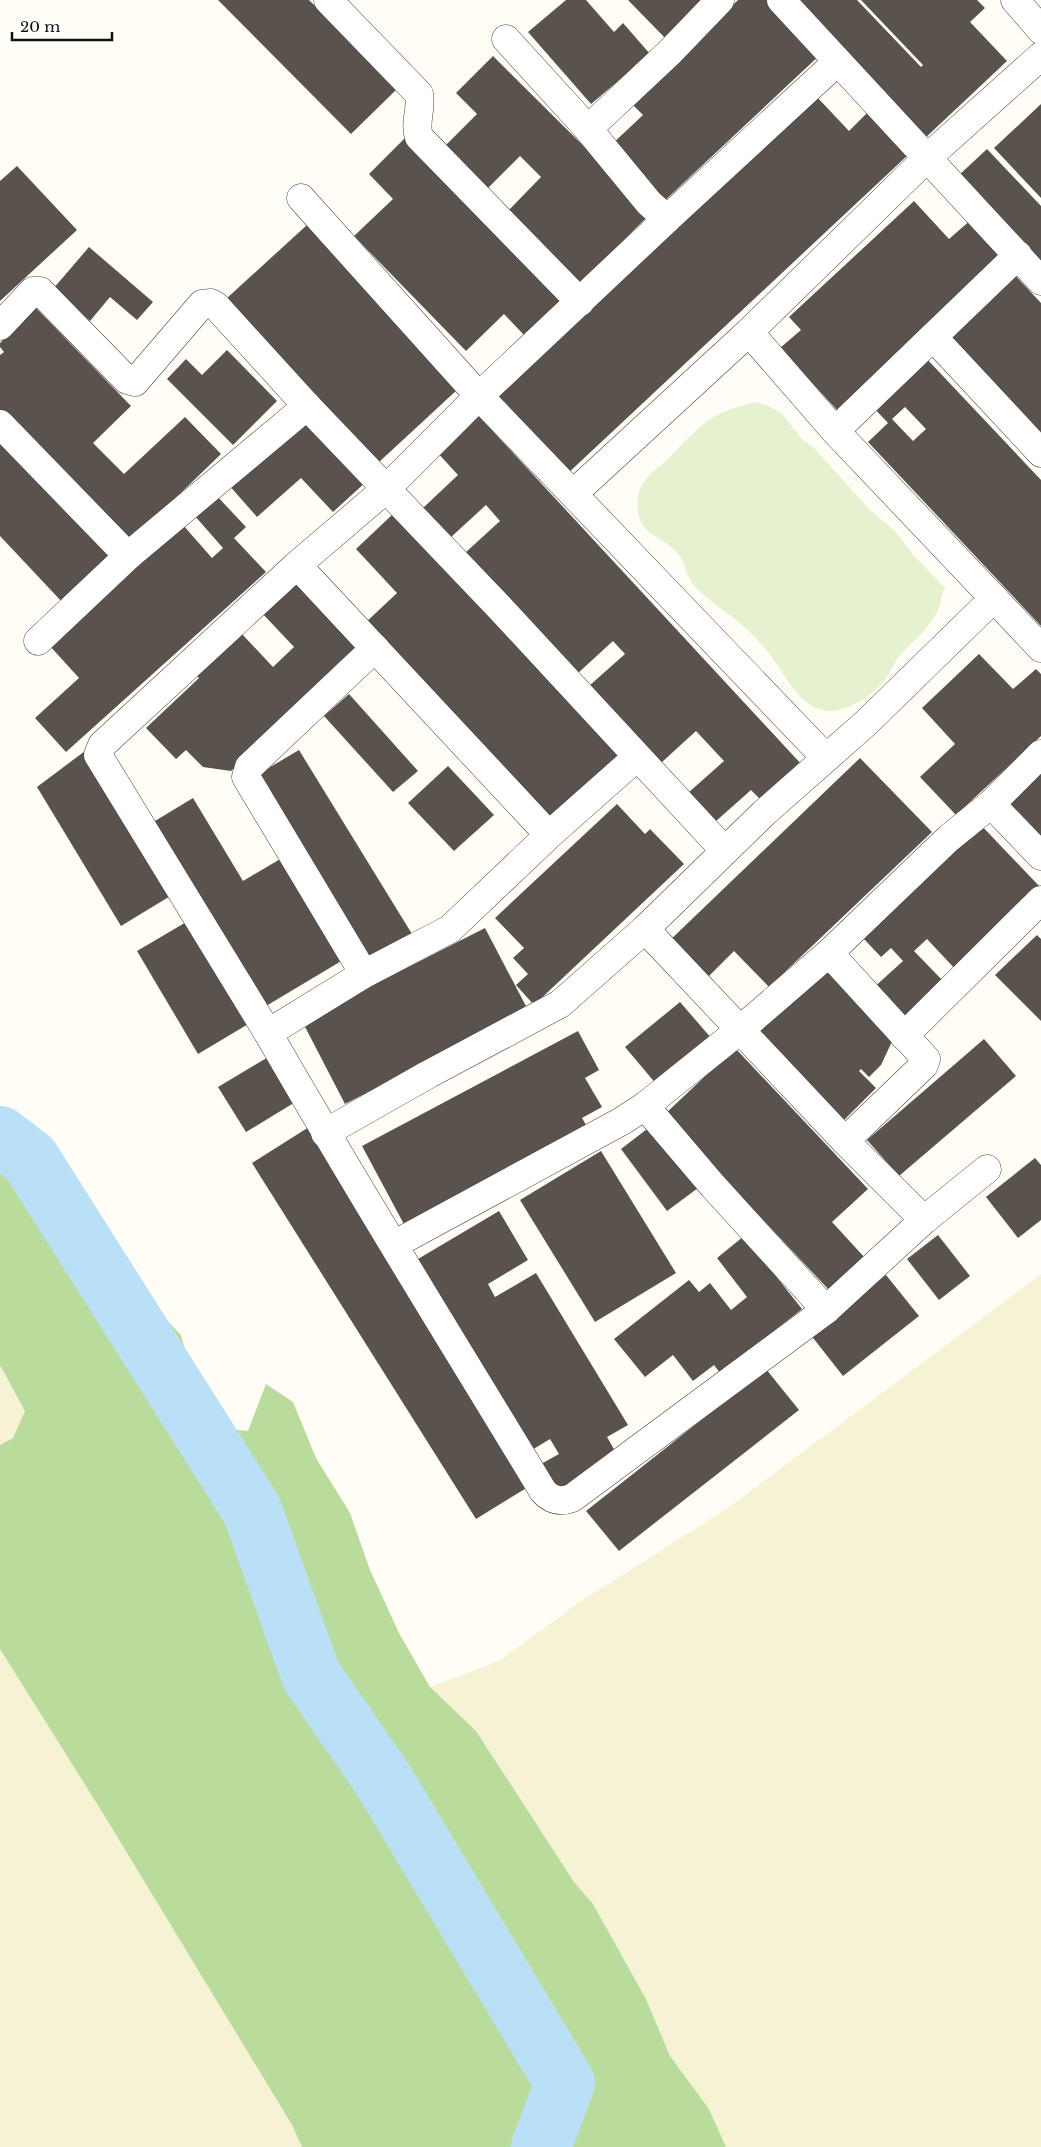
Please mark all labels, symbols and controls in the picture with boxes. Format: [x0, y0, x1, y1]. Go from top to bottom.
scale bar [12, 10, 112, 42]
text: 20 m [20, 17, 60, 36]

